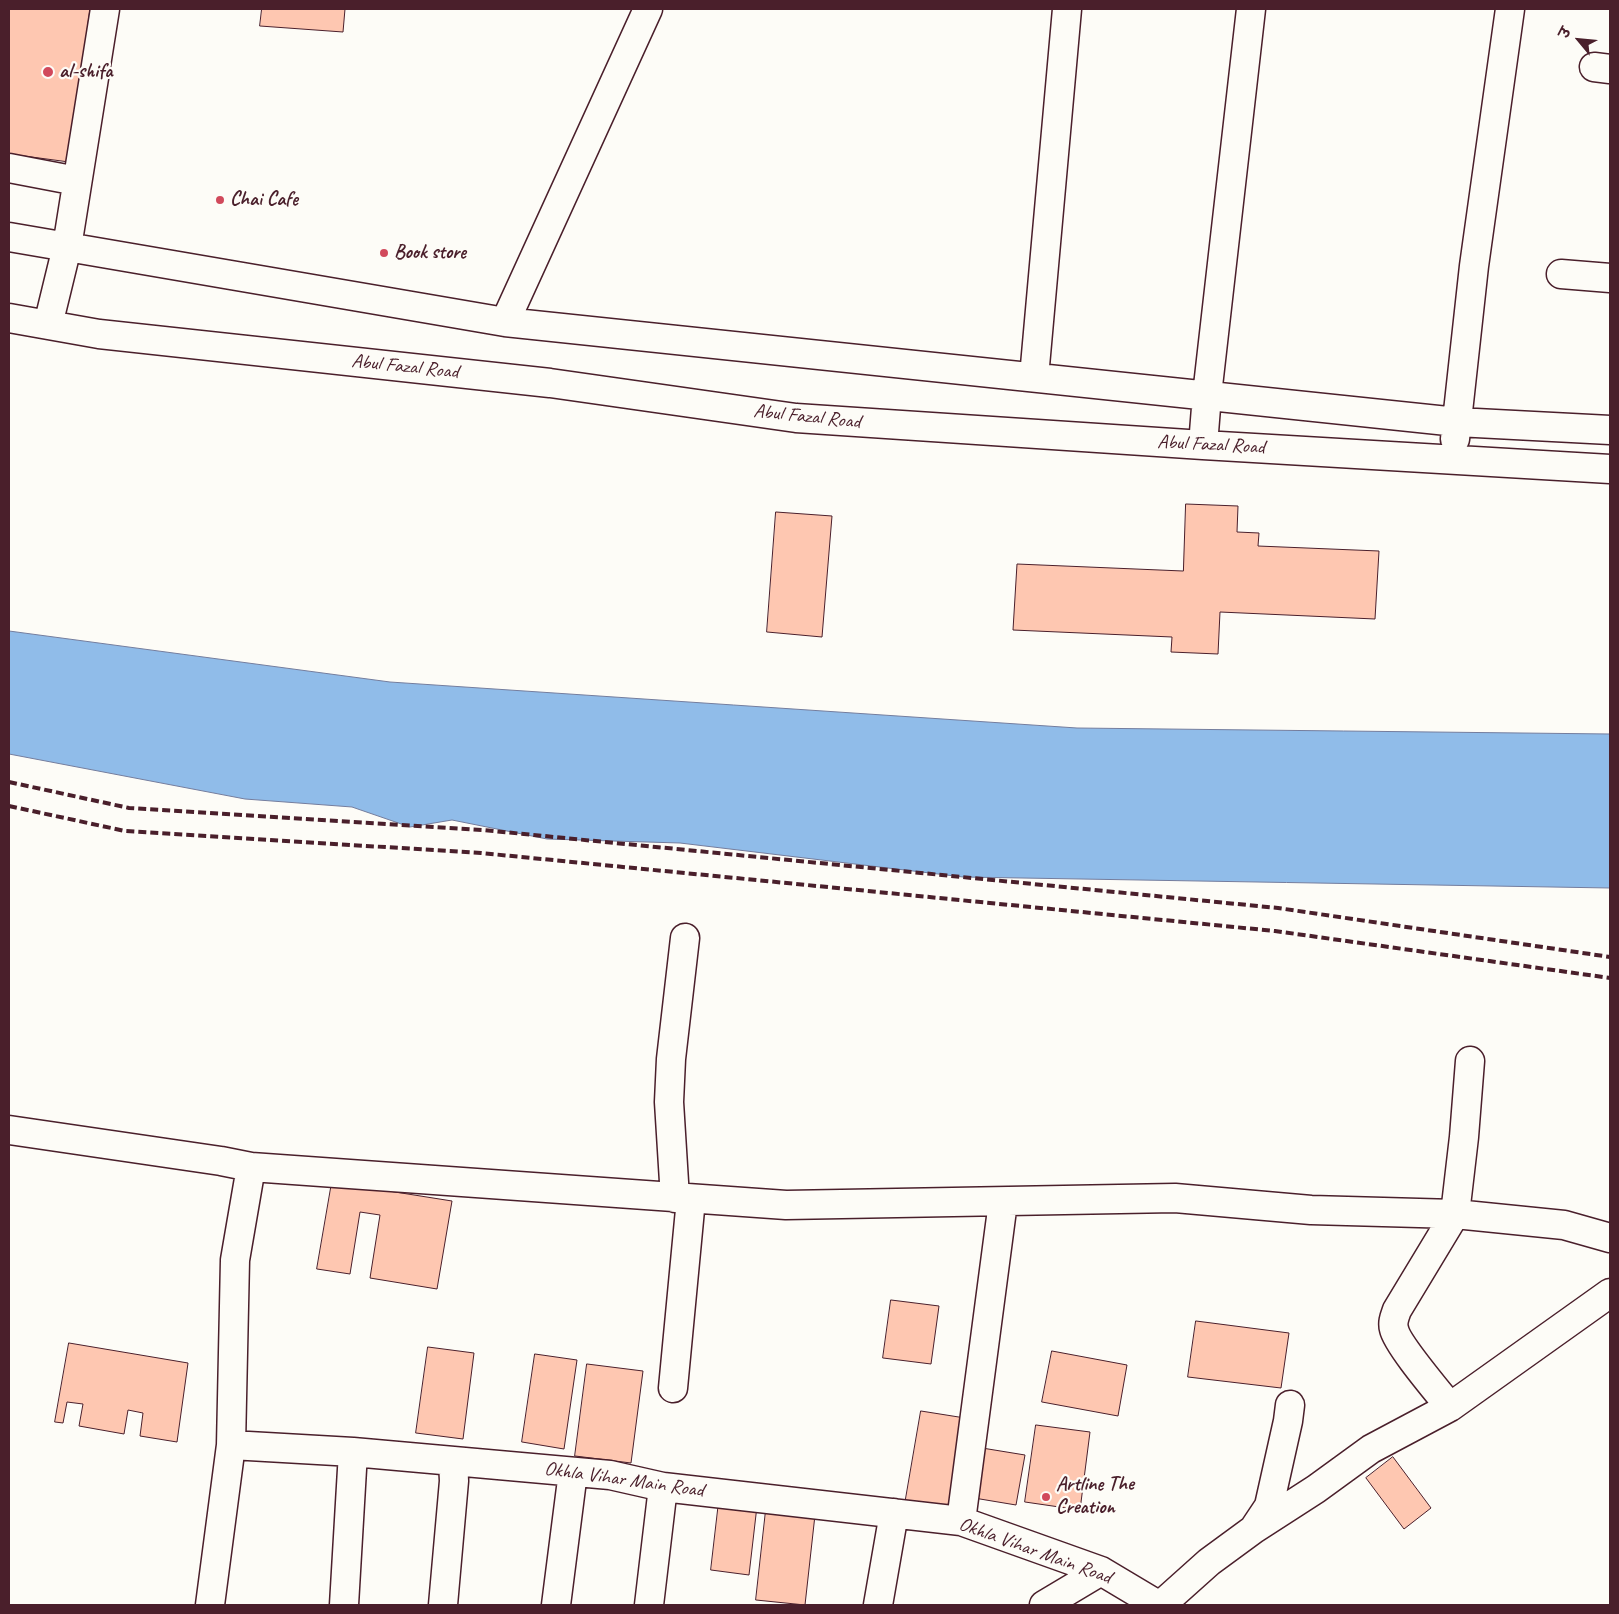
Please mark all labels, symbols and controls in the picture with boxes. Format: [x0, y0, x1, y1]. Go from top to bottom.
north arrow [1554, 15, 1604, 65]
text: उ [1556, 25, 1575, 41]
place label: al-shifa [59, 60, 112, 84]
marker: al-shifa [41, 65, 55, 79]
place label: Chai Cafe [230, 188, 298, 212]
marker: Chai Cafe [214, 194, 226, 206]
place label: Book store [394, 241, 466, 265]
marker: Book store [378, 247, 390, 259]
street label: Abul Fazal Road [350, 349, 460, 385]
street label: Abul Fazal Road [752, 399, 862, 435]
street label: Abul Fazal Road [1157, 430, 1265, 460]
street label: Okhla Vihar Main Road [543, 1457, 705, 1503]
place label: Artline The Creation [1056, 1473, 1134, 1520]
marker: Artline The Creation [1040, 1491, 1052, 1503]
street label: Okhla Vihar Main Road [955, 1512, 1115, 1590]

